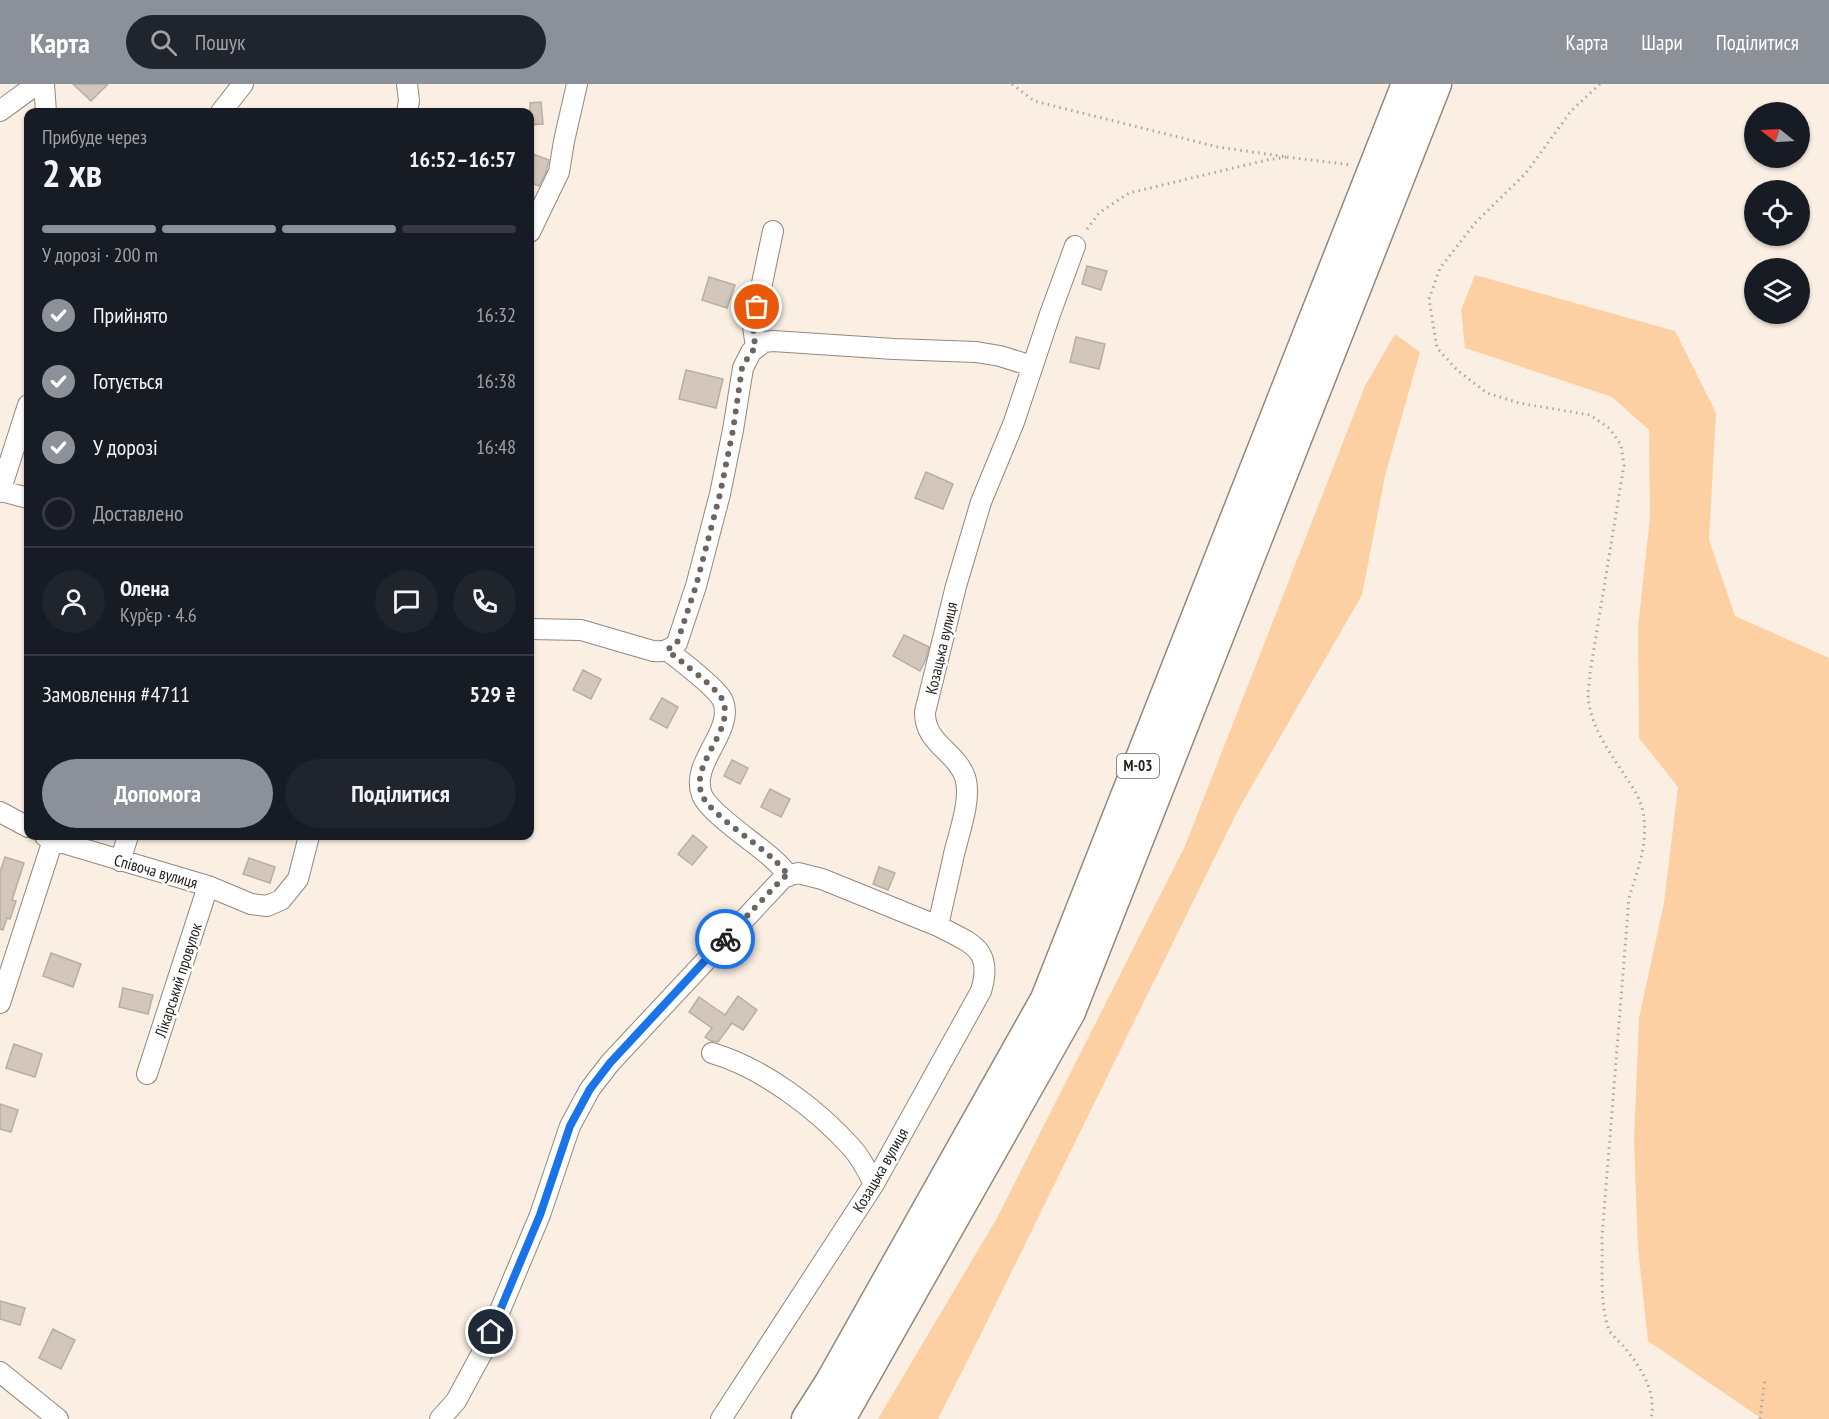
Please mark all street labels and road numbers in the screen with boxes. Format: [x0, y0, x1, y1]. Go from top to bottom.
street label: Козацька вулиця [921, 600, 961, 696]
road number: М-03 [1117, 754, 1159, 778]
street label: Співоча вулиця [112, 850, 200, 892]
street label: Лікарський провулок [150, 920, 206, 1041]
street label: Козацька вулиця [848, 1124, 912, 1216]

